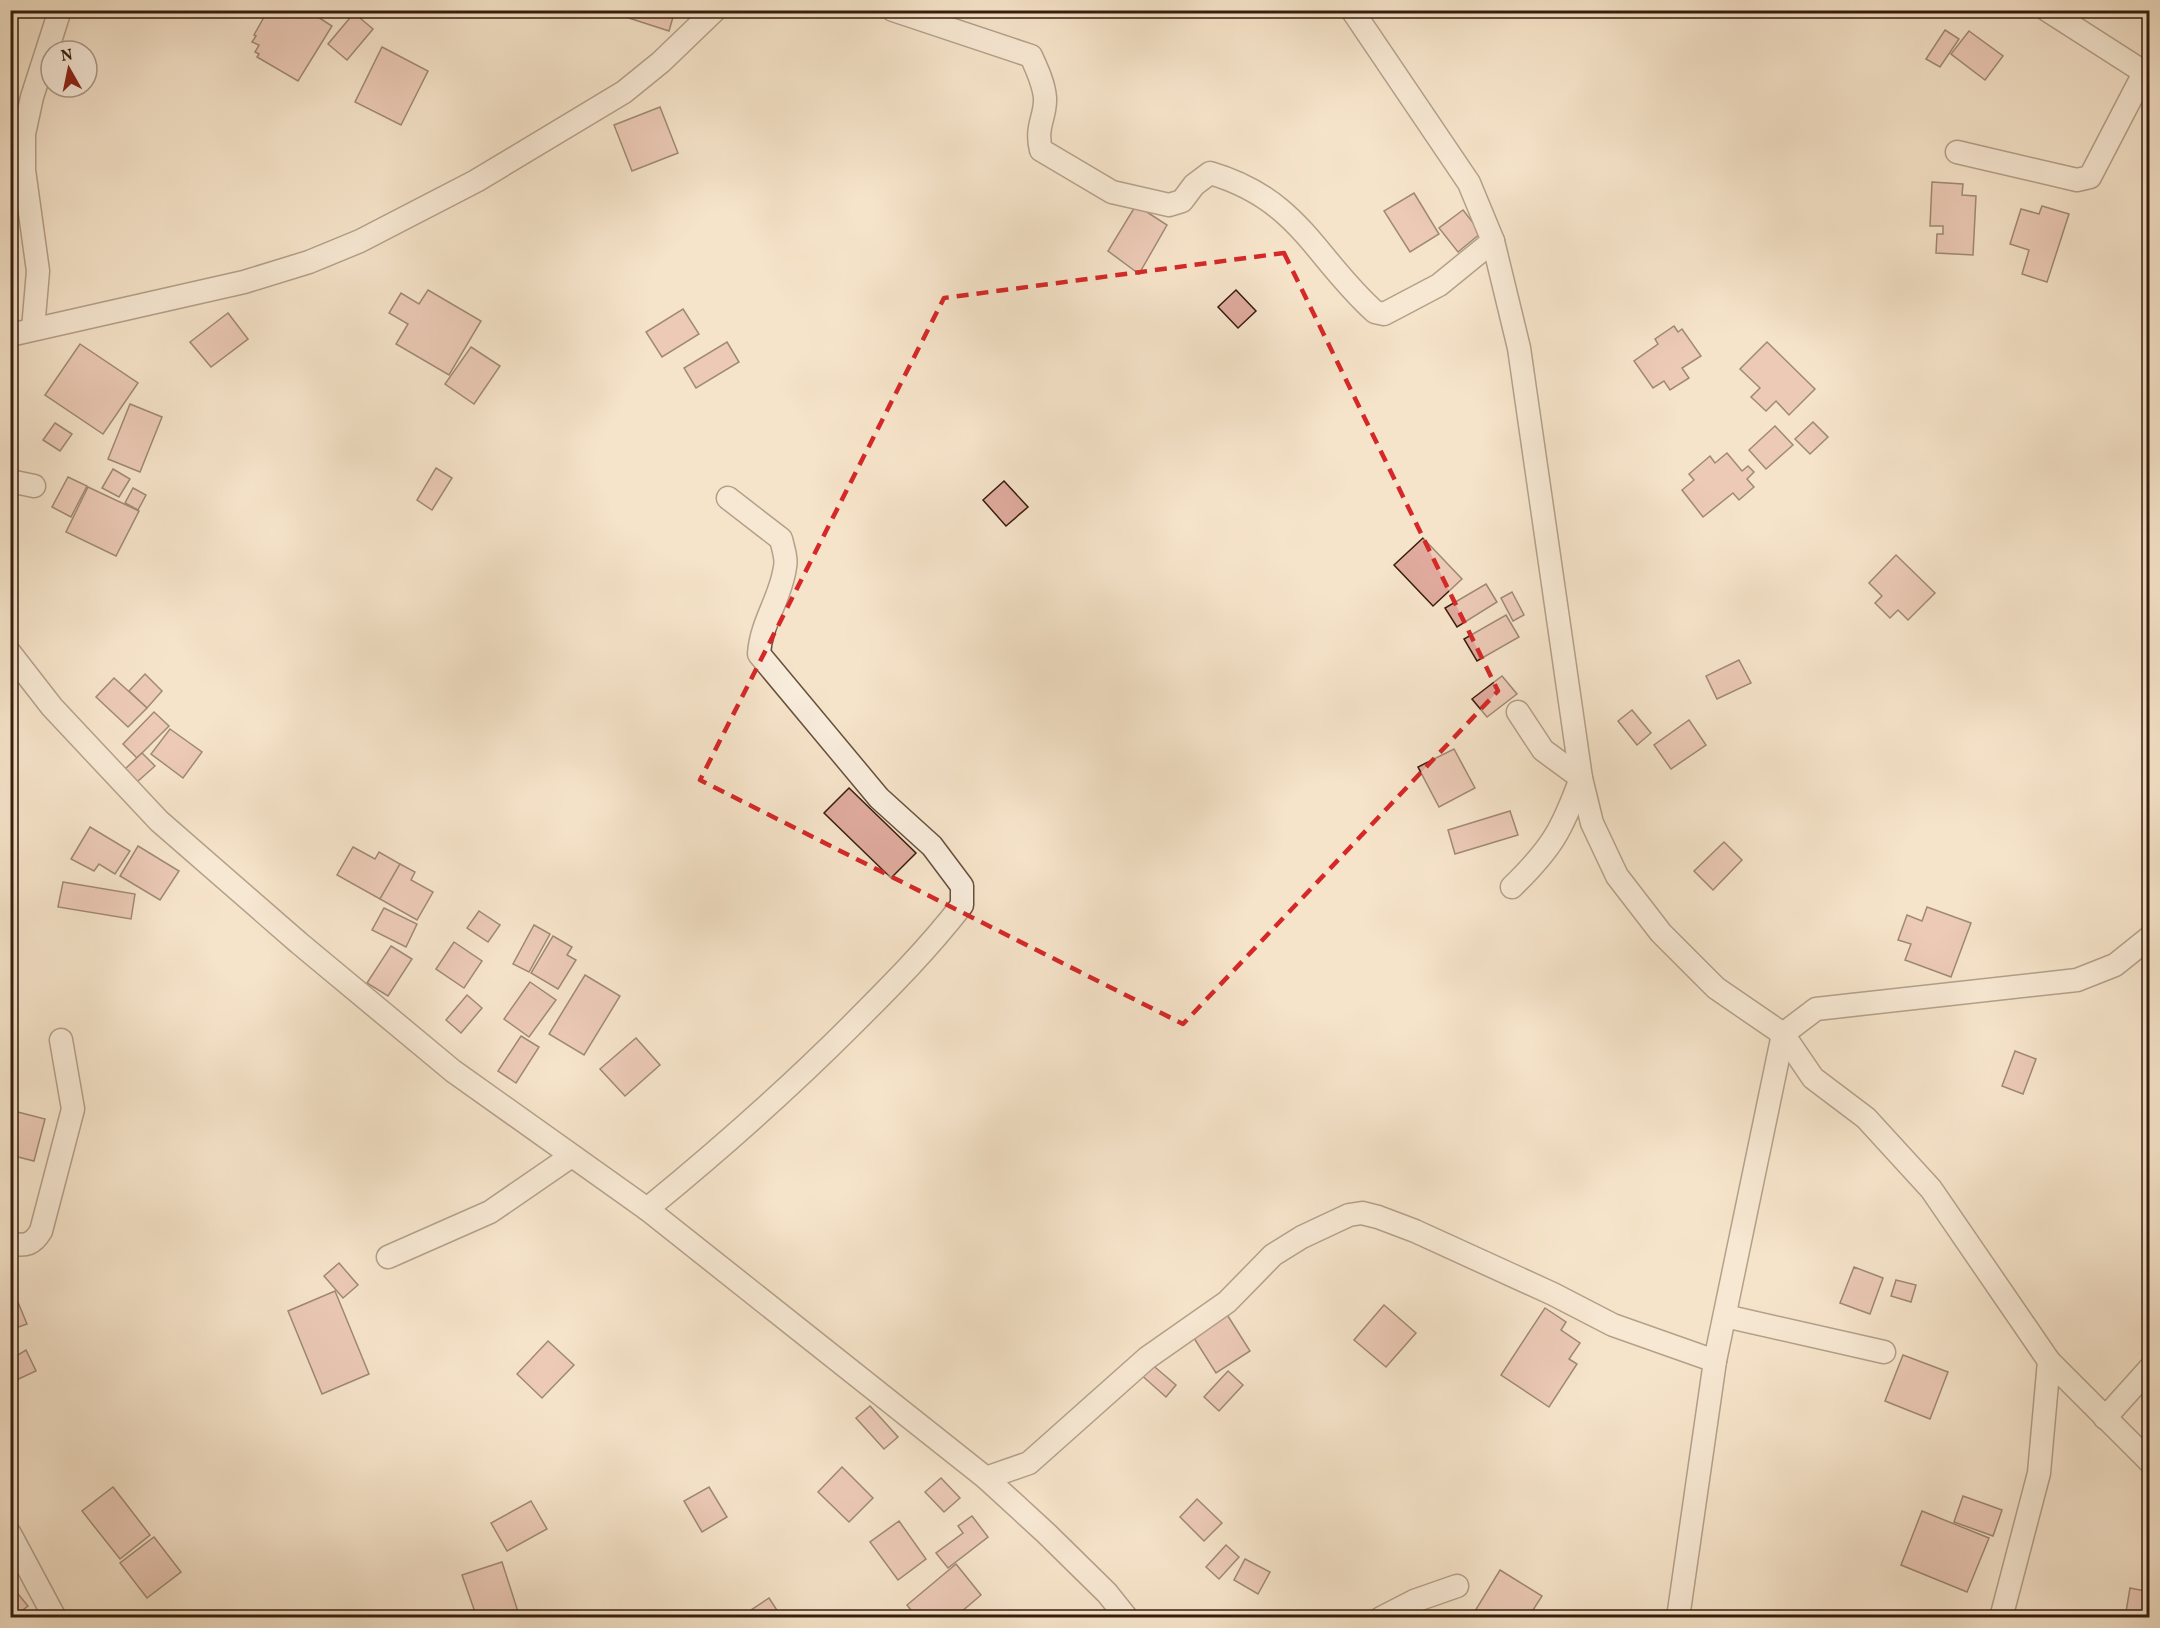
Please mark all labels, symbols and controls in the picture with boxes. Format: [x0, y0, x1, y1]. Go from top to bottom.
north arrow [39, 39, 99, 99]
text: N [60, 44, 75, 68]

